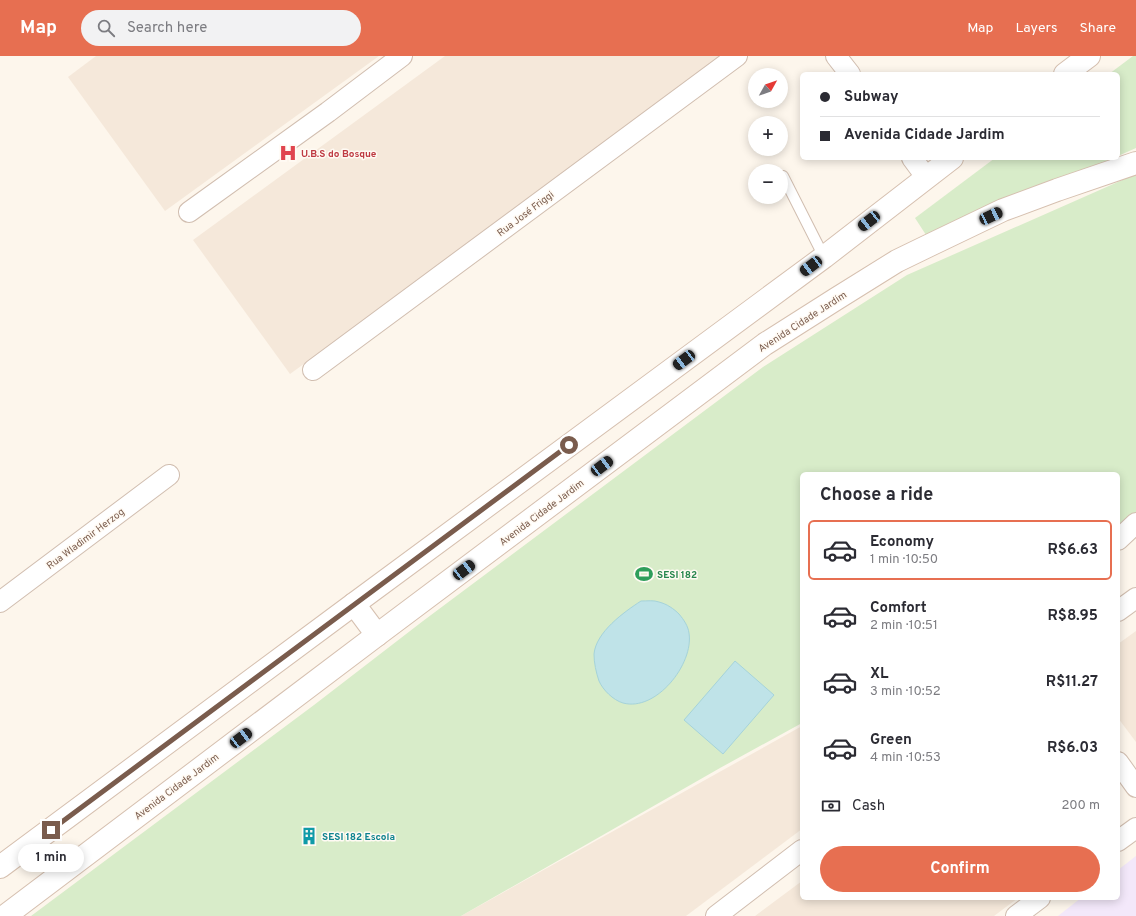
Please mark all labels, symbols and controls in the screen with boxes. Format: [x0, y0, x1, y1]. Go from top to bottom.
search box [81, 10, 361, 46]
text: Map [20, 16, 57, 40]
icon: search [95, 17, 117, 39]
text: Search here [127, 19, 207, 38]
text: Map [967, 20, 993, 37]
text: Layers [1015, 20, 1057, 37]
text: Share [1079, 20, 1116, 37]
north arrow [748, 68, 788, 108]
map controls [748, 68, 788, 204]
text: Subway [844, 88, 898, 107]
button: + [748, 116, 788, 156]
text: Avenida Cidade Jardim [844, 126, 1005, 145]
hospital icon: U.B.S do Bosque [278, 143, 298, 163]
place label: U.B.S do Bosque [301, 148, 377, 161]
button: − [748, 164, 788, 204]
street label: Rua José Friggi [495, 189, 557, 240]
car [978, 205, 1004, 227]
car [856, 209, 882, 233]
car [798, 254, 824, 278]
street label: Avenida Cidade Jardim [756, 289, 849, 356]
car [671, 348, 697, 372]
route start [560, 436, 578, 454]
car [589, 454, 615, 478]
street label: Avenida Cidade Jardim [497, 477, 587, 549]
text: Choose a ride [820, 484, 933, 507]
street label: Rua Wladimir Herzog [44, 506, 127, 573]
icon: car [822, 532, 858, 568]
text: Economy [870, 533, 934, 552]
text: R$6.63 [1048, 541, 1098, 560]
text: 1 min · 10:50 [870, 552, 938, 568]
car [451, 558, 477, 582]
sports icon: SESI 182 [634, 564, 654, 584]
place label: SESI 182 [657, 569, 697, 582]
icon: car [822, 598, 858, 634]
text: Comfort [870, 599, 927, 618]
text: R$8.95 [1047, 607, 1098, 626]
text: 2 min · 10:51 [870, 618, 938, 634]
icon: car [822, 664, 858, 700]
text: XL [870, 665, 888, 684]
text: R$11.27 [1046, 673, 1098, 692]
text: 3 min · 10:52 [870, 684, 941, 700]
car [228, 726, 254, 750]
icon: car [822, 730, 858, 766]
text: Green [870, 731, 912, 750]
text: R$6.03 [1047, 739, 1098, 758]
text: 4 min · 10:53 [870, 750, 941, 766]
street label: Avenida Cidade Jardim [132, 751, 222, 823]
icon: cash [820, 795, 842, 817]
text: Cash [852, 797, 885, 816]
text: 200 m [1061, 798, 1100, 814]
route end [42, 821, 60, 839]
building icon: SESI 182 Escola [299, 826, 319, 846]
place label: SESI 182 Escola [322, 831, 395, 844]
callout: 1 min [18, 844, 84, 872]
button: Confirm [820, 846, 1100, 892]
text: 1 min [35, 850, 67, 866]

